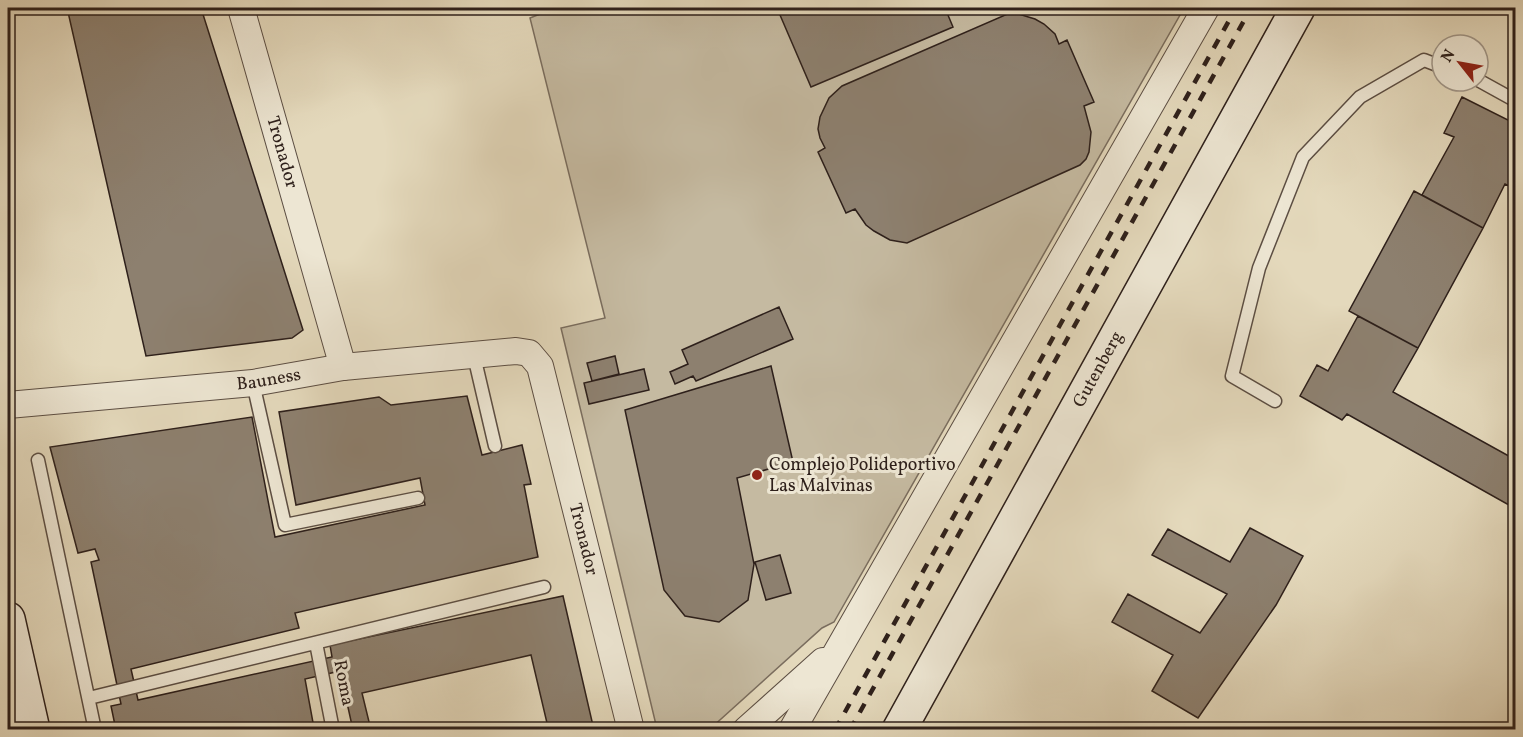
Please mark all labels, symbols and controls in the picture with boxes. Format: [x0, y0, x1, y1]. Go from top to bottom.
north arrow [1430, 33, 1490, 93]
text: N [1436, 45, 1461, 67]
street label: Tronador [260, 113, 304, 192]
street label: Gutenberg [1067, 327, 1130, 412]
street label: Bauness [235, 362, 303, 397]
place label: Complejo Polideportivo Las Malvinas [769, 453, 956, 499]
marker: Complejo Polideportivo Las Malvinas [750, 468, 764, 482]
street label: Tronador [562, 500, 605, 579]
street label: Roma [326, 658, 360, 708]

